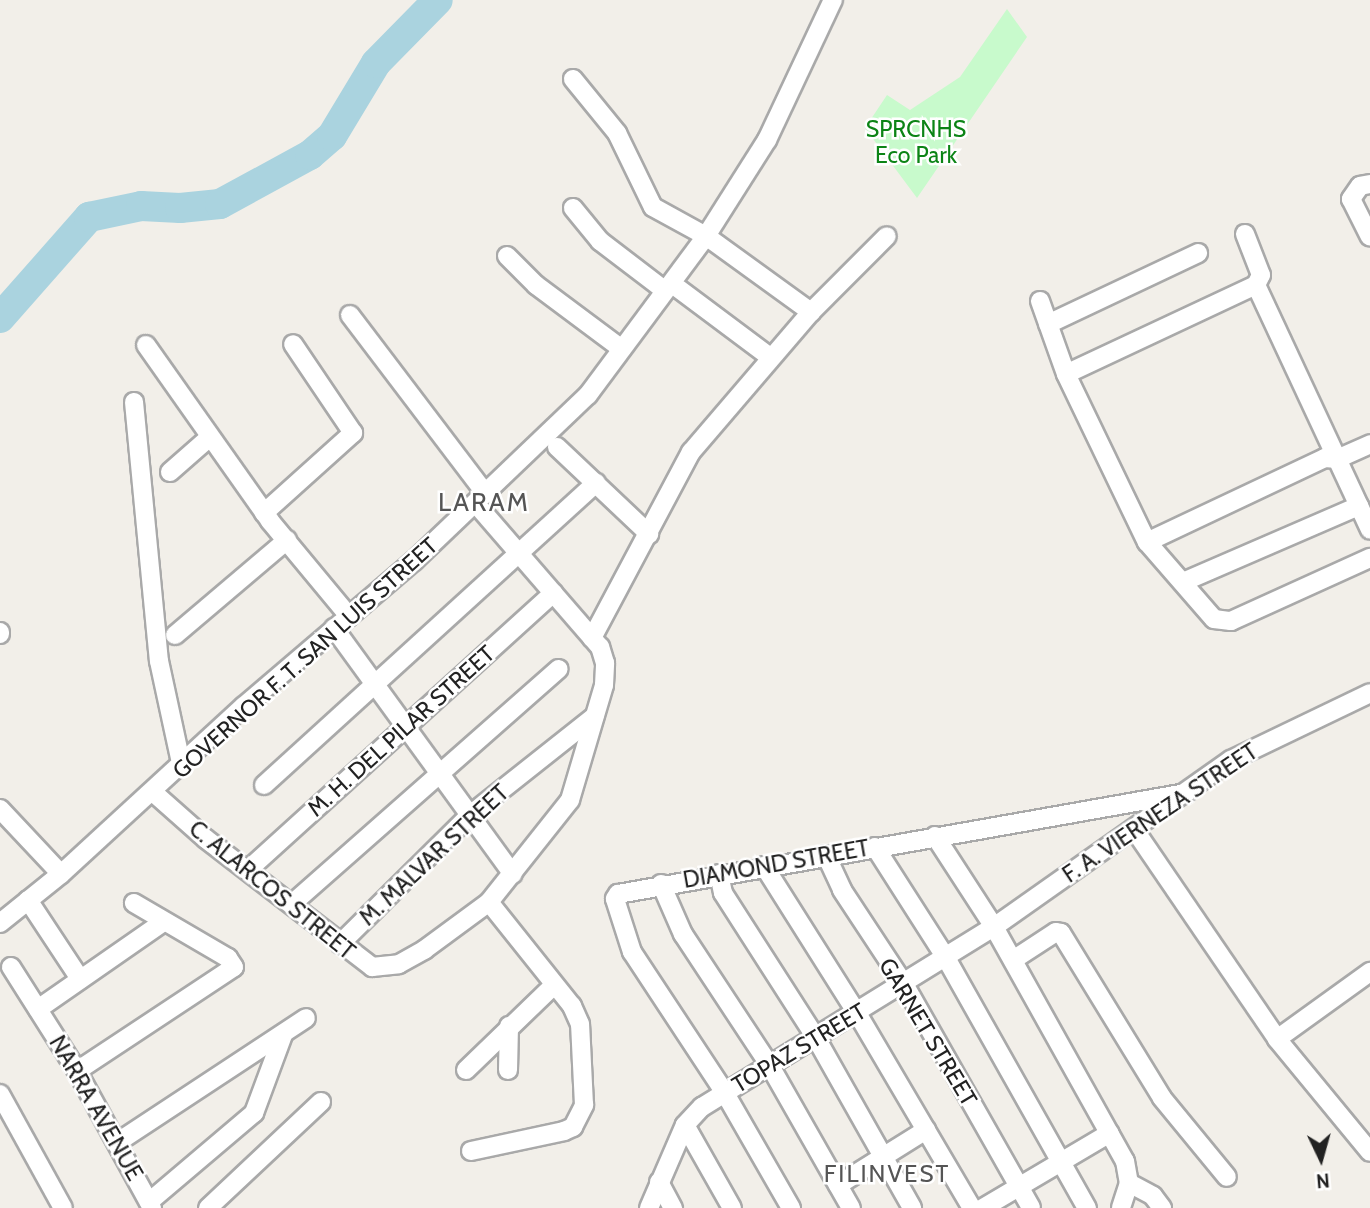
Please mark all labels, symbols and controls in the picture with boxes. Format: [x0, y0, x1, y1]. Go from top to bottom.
park label: SPRCNHS Eco Park [866, 115, 966, 169]
district label: LARAM [439, 487, 529, 519]
street label: GOVERNOR F. T. SAN LUIS STREET [167, 532, 443, 784]
street label: M. H. DEL PILAR STREET [302, 640, 500, 822]
street label: F. A. VIERNEZA STREET [1057, 737, 1263, 889]
street label: M. MALVAR STREET [354, 779, 514, 931]
street label: C. ALARCOS STREET [184, 815, 360, 965]
street label: DIAMOND STREET [681, 834, 871, 894]
street label: GARNET STREET [873, 953, 983, 1111]
street label: TOPAZ STREET [727, 997, 871, 1099]
street label: NARRA AVENUE [43, 1031, 149, 1185]
north arrow [1286, 1124, 1356, 1194]
district label: FILINVEST [825, 1160, 949, 1188]
text: N [1315, 1168, 1331, 1192]

